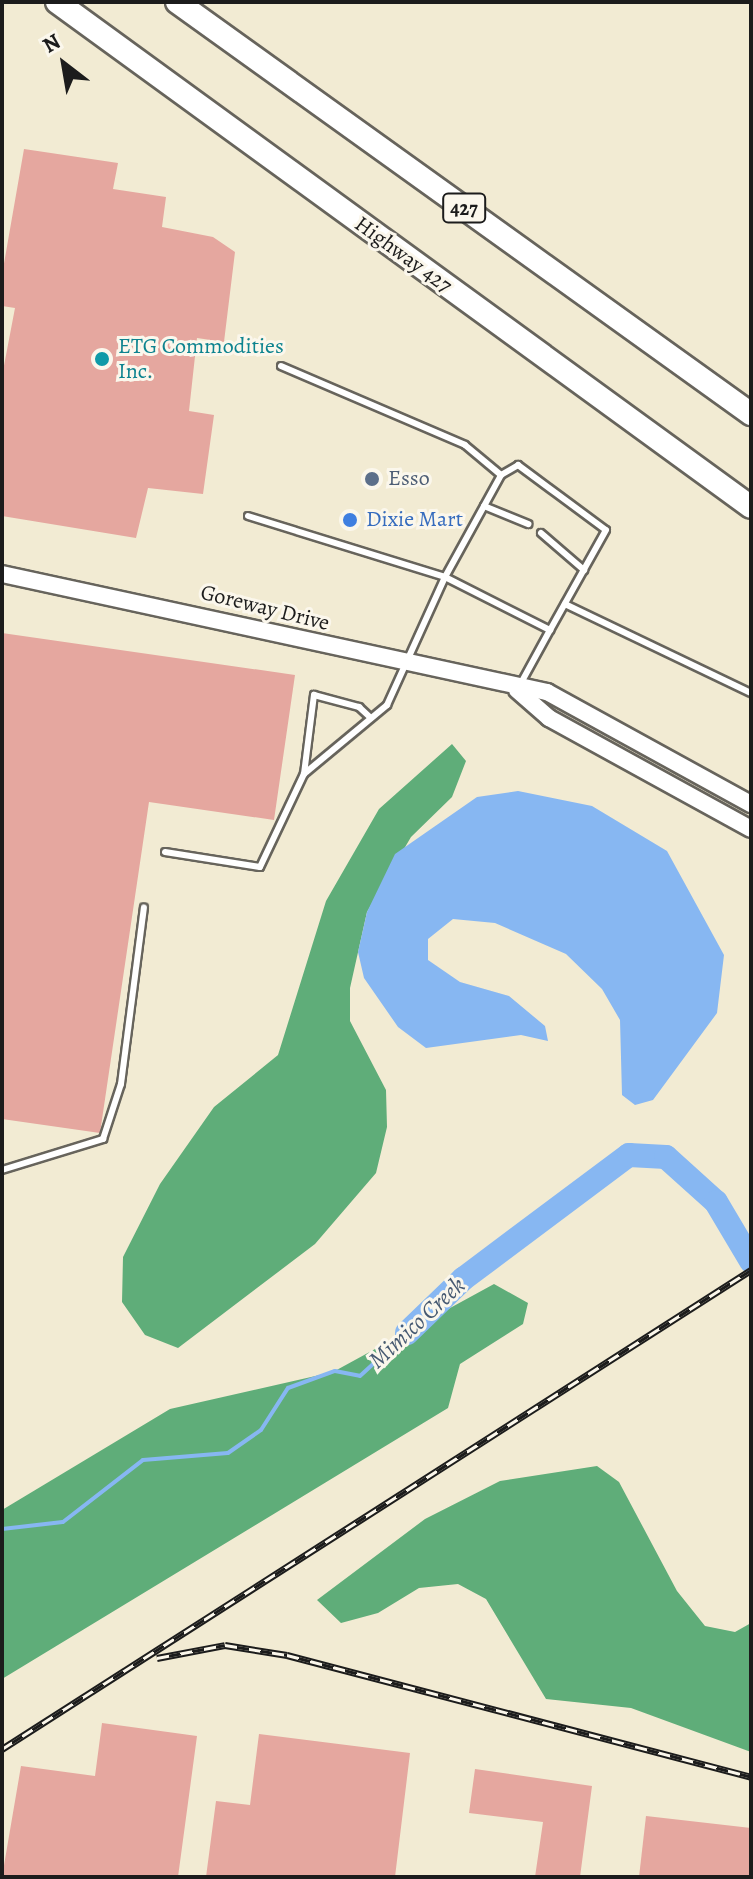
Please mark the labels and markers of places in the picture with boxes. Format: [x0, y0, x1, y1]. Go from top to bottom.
place label: ETG Commodities Inc. [118, 333, 284, 384]
marker: ETG Commodities Inc. [93, 350, 111, 368]
place label: Esso [388, 466, 430, 492]
marker: Esso [363, 470, 381, 488]
place label: Dixie Mart [366, 507, 463, 533]
marker: Dixie Mart [341, 511, 359, 529]

